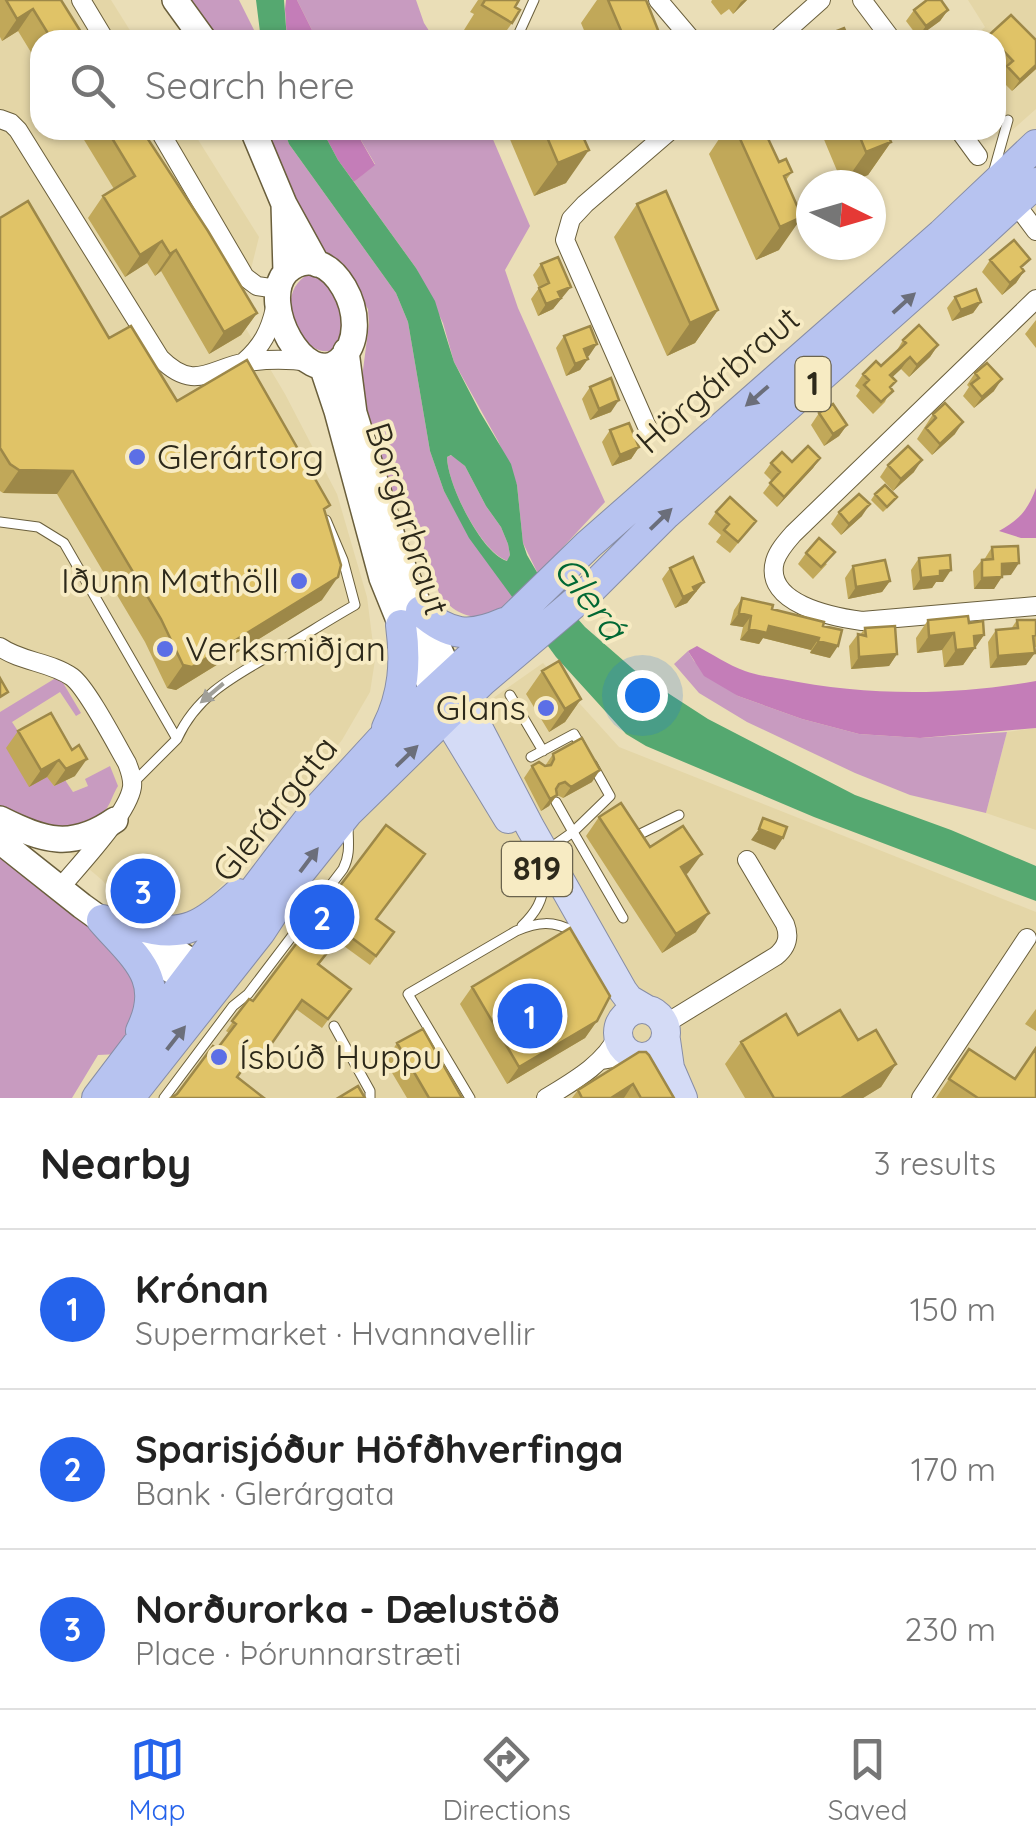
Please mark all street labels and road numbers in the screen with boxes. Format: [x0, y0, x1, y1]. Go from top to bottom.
street label: Hörgárbraut [626, 296, 808, 462]
road number: 1 [796, 357, 830, 411]
street label: Borgarbraut [356, 417, 460, 621]
street label: Glerárgata [202, 727, 346, 890]
road number: 819 [502, 842, 572, 896]

